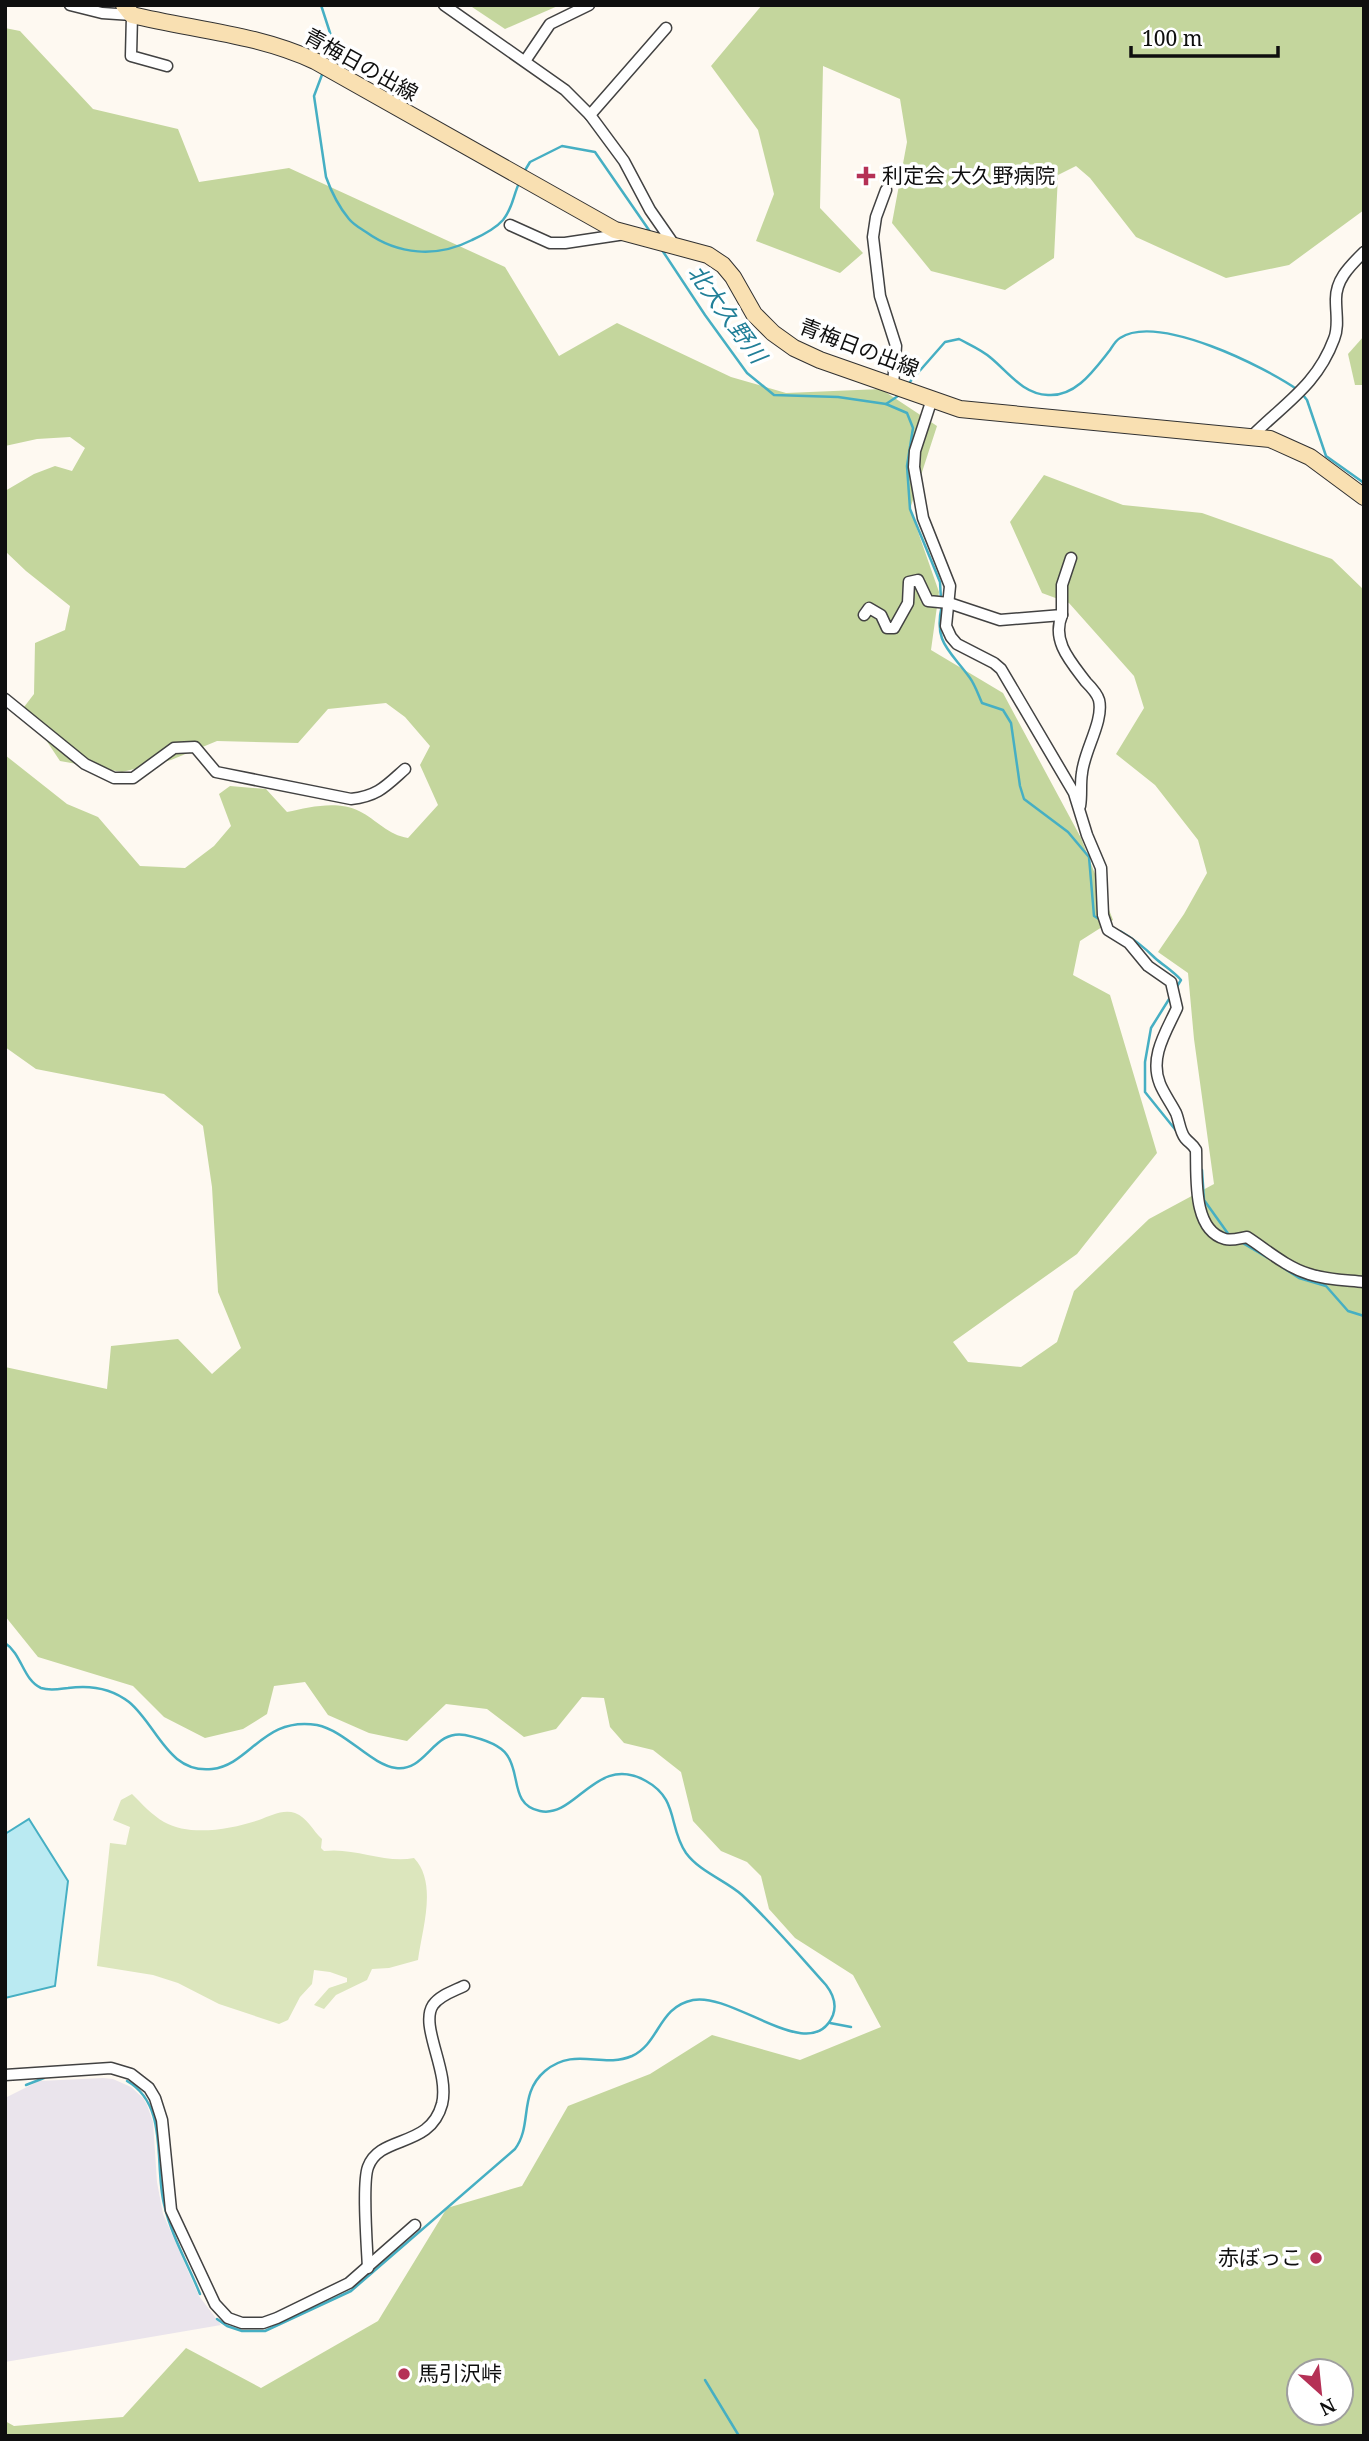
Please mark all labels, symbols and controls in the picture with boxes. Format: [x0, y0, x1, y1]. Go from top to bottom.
scale bar [1131, 14, 1278, 58]
street label: 青梅日の出線 [300, 21, 423, 107]
text: 100 m [1142, 24, 1203, 52]
place label: 利定会 大久野病院 [882, 161, 1055, 189]
marker: 利定会 大久野病院 [856, 166, 876, 186]
water label: 北大久野川 [681, 257, 776, 372]
street label: 青梅日の出線 [796, 311, 923, 383]
place label: 赤ぼっこ [1218, 2243, 1302, 2271]
marker: 赤ぼっこ [1308, 2250, 1324, 2266]
north arrow [1285, 2357, 1355, 2427]
place label: 馬引沢峠 [418, 2359, 502, 2387]
marker: 馬引沢峠 [396, 2366, 412, 2382]
text: N [1315, 2392, 1340, 2422]

